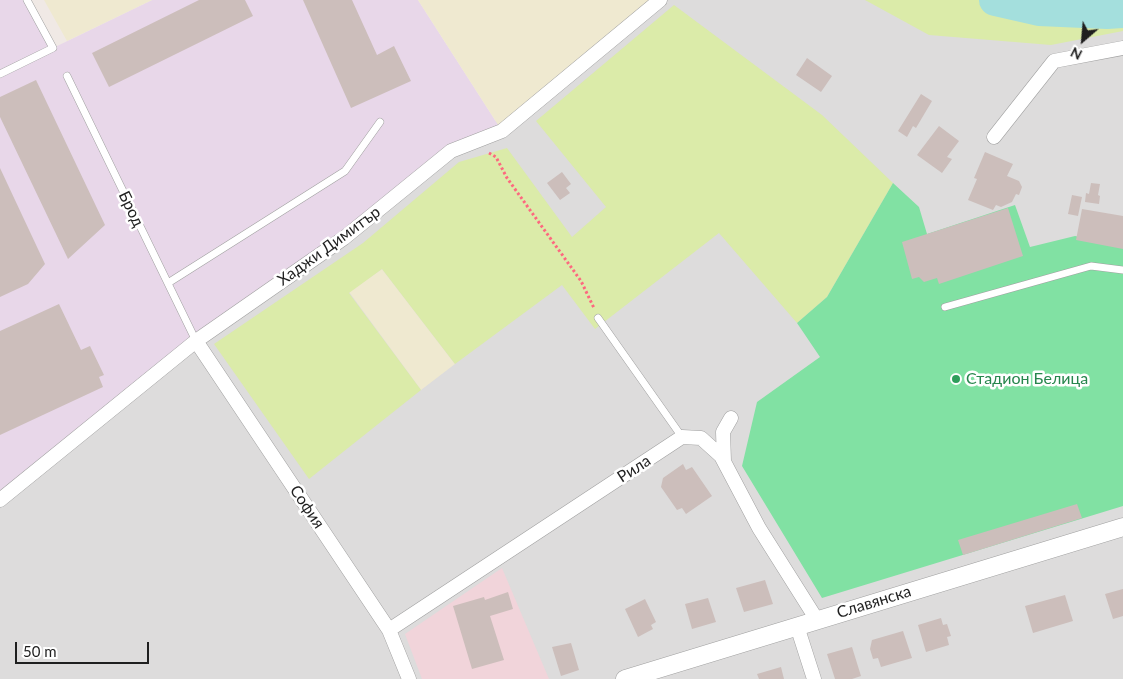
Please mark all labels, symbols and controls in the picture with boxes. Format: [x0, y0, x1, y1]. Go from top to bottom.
north arrow [1058, 15, 1108, 65]
text: N [1067, 44, 1085, 64]
street label: Брод [114, 188, 148, 230]
street label: Хаджи Димитър [274, 202, 384, 290]
place label: Стадион Белица [966, 369, 1088, 389]
marker: Стадион Белица [950, 373, 962, 385]
street label: Рила [614, 451, 654, 487]
street label: София [286, 482, 328, 532]
street label: Славянска [835, 582, 913, 622]
scale bar [18, 632, 151, 664]
text: 50 m [23, 642, 57, 660]

